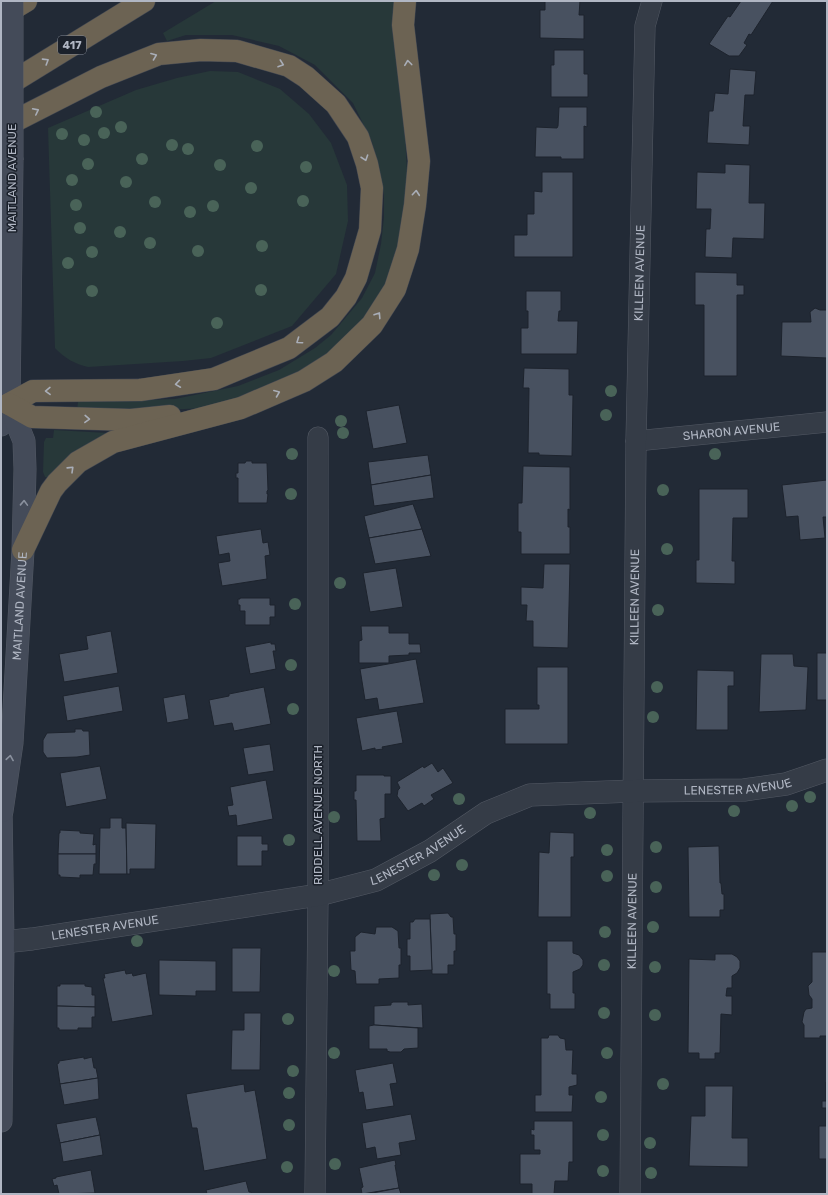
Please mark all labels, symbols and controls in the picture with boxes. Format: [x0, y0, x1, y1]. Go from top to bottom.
road number: 417 [58, 36, 86, 54]
one-way arrow [150, 53, 157, 61]
one-way arrow [42, 59, 49, 66]
one-way arrow [278, 59, 285, 67]
one-way arrow [404, 60, 413, 66]
one-way arrow [32, 108, 39, 115]
street label: MAITLAND AVENUE [5, 124, 19, 232]
one-way arrow [360, 154, 368, 161]
one-way arrow [412, 190, 421, 196]
street label: KILLEEN AVENUE [632, 225, 648, 321]
one-way arrow [373, 312, 381, 319]
one-way arrow [296, 336, 303, 344]
one-way arrow [175, 379, 181, 388]
one-way arrow [45, 386, 51, 395]
one-way arrow [273, 390, 280, 398]
one-way arrow [84, 414, 90, 423]
street label: SHARON AVENUE [682, 420, 781, 443]
one-way arrow [66, 466, 74, 474]
one-way arrow [20, 500, 28, 506]
street label: KILLEEN AVENUE [627, 549, 642, 645]
street label: MAITLAND AVENUE [10, 551, 30, 661]
street label: RIDDELL AVENUE NORTH [311, 745, 325, 885]
one-way arrow [5, 755, 14, 762]
street label: LENESTER AVENUE [684, 776, 794, 798]
street label: LENESTER AVENUE [369, 822, 468, 888]
street label: KILLEEN AVENUE [625, 873, 640, 969]
street label: LENESTER AVENUE [50, 913, 160, 943]

